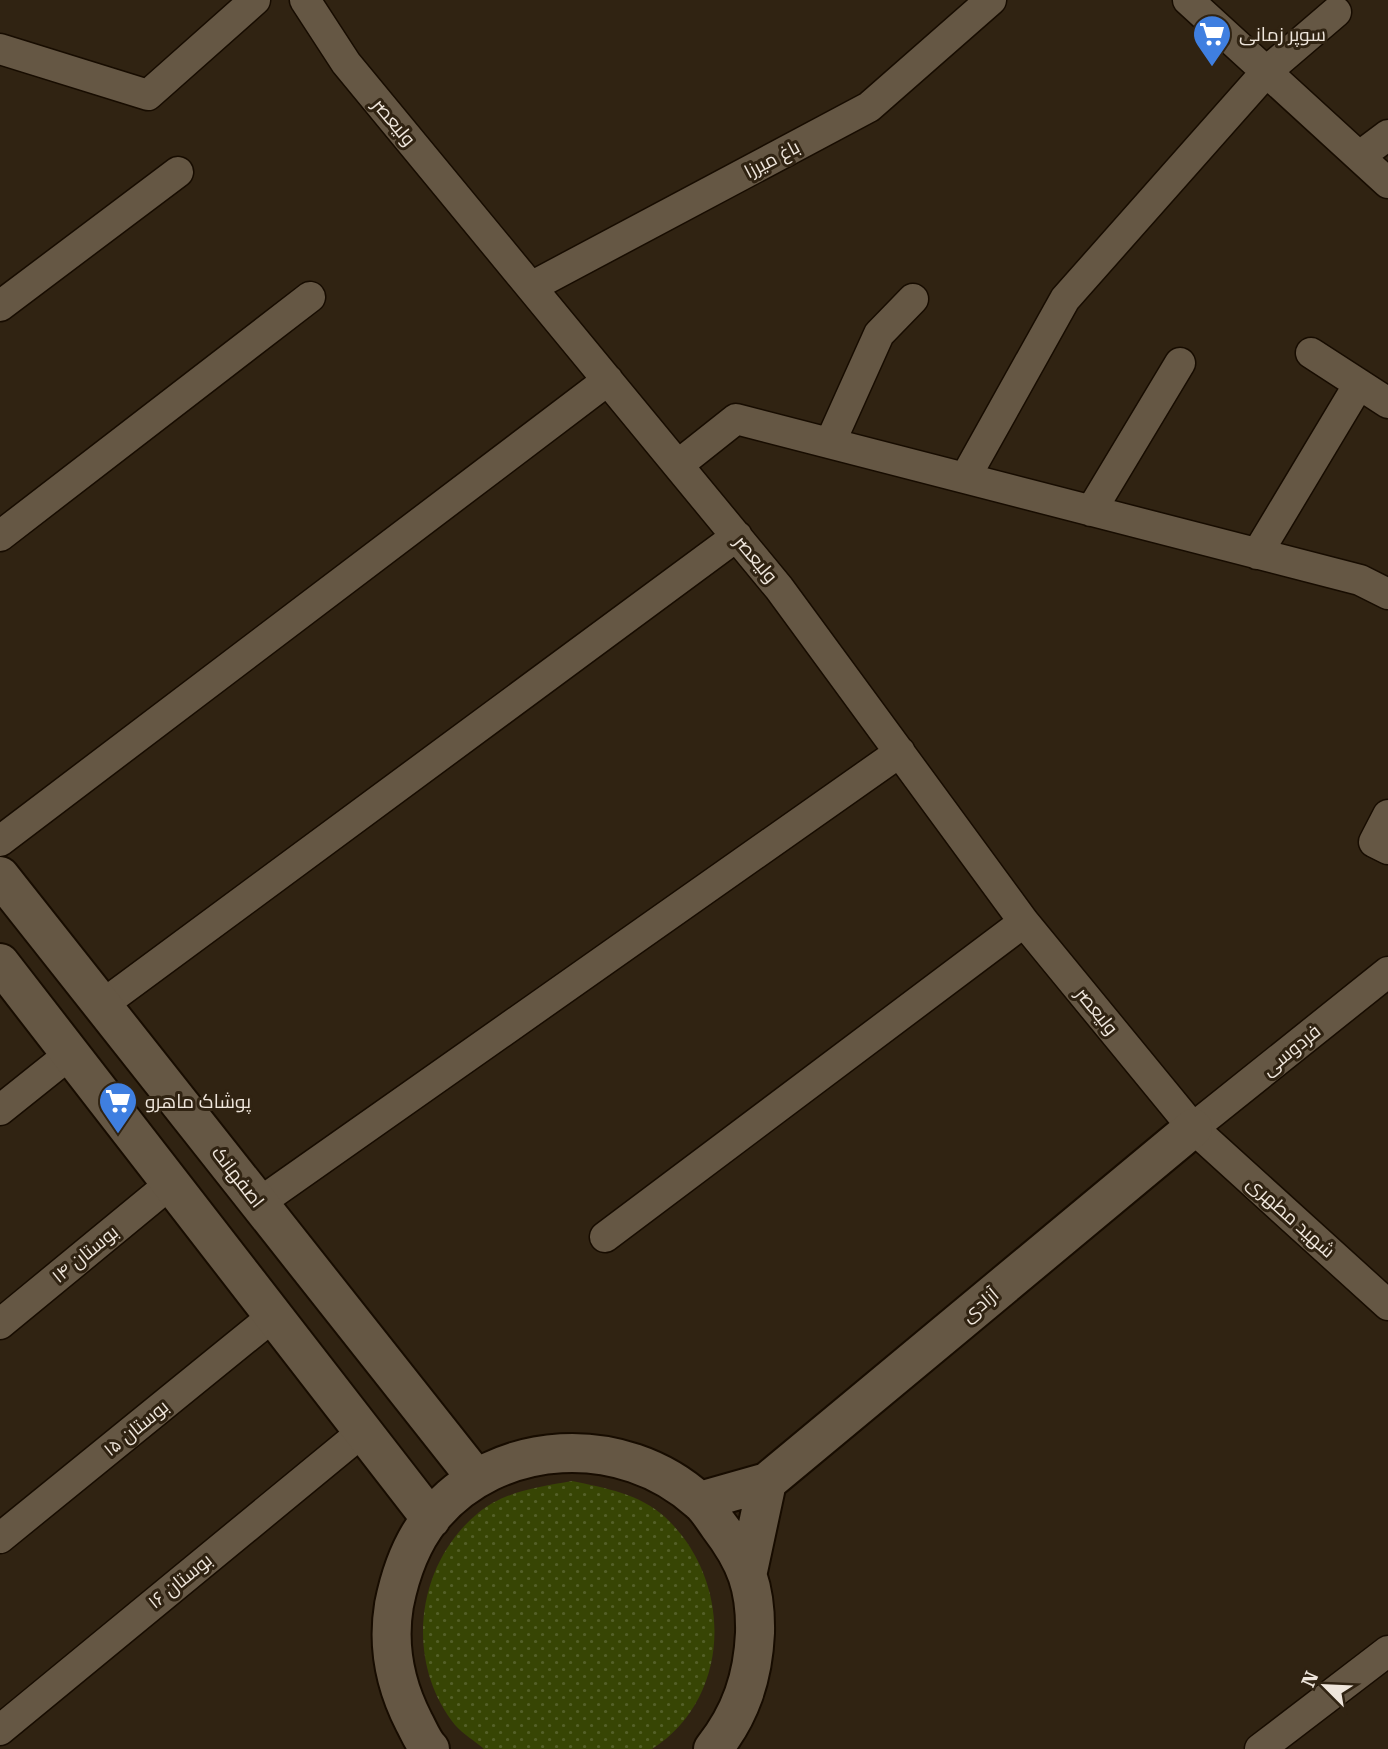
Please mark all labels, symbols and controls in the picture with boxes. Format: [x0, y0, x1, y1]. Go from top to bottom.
supermarket icon: سوپر زمانی [1191, 13, 1233, 68]
place label: سوپر زمانی [1239, 23, 1326, 47]
street label: ولیعصر [367, 93, 420, 150]
street label: باغ میرزا [740, 135, 805, 185]
street label: ولیعصر [729, 530, 782, 587]
street label: ولیعصر [1070, 982, 1123, 1039]
street label: فردوسی [1257, 1019, 1325, 1081]
supermarket icon: پوشاک ماهرو [97, 1080, 139, 1135]
place label: پوشاک ماهرو [145, 1090, 251, 1114]
street label: اصفهانک [207, 1142, 269, 1212]
street label: شهید مطهری [1242, 1171, 1340, 1263]
street label: بوستان ۱۴ [47, 1220, 123, 1288]
street label: آزادی [957, 1283, 1003, 1327]
street label: بوستان ۱۵ [99, 1395, 173, 1461]
street label: بوستان ۱۶ [143, 1548, 217, 1614]
north arrow [1290, 1651, 1360, 1721]
text: N [1296, 1668, 1324, 1691]

